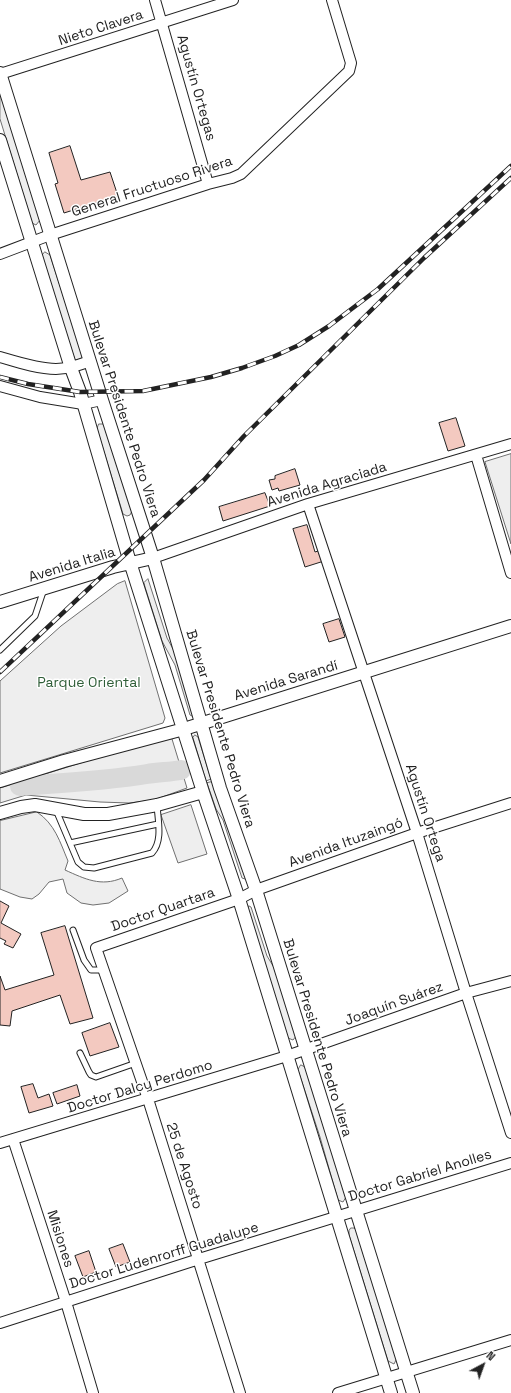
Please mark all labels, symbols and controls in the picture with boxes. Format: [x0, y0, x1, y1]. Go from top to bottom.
street label: Nieto Clavera [57, 6, 145, 50]
street label: Agustín Ortegas [173, 33, 219, 143]
street label: General Fructuoso Rivera [69, 153, 235, 221]
street label: Bulevar Presidente Pedro Viera [84, 318, 164, 520]
street label: Avenida Agraciada [265, 459, 389, 511]
street label: Avenida Italia [27, 544, 117, 586]
street label: Bulevar Presidente Pedro Viera [182, 628, 258, 830]
street label: Avenida Sarandí [232, 657, 340, 705]
park label: Parque Oriental [37, 675, 141, 691]
street label: Agustín Ortega [401, 762, 449, 864]
street label: Avenida Ituzaingó [287, 815, 405, 871]
street label: Doctor Quartara [109, 884, 217, 936]
street label: Bulevar Presidente Pedro Viera [279, 937, 355, 1139]
street label: Joaquín Suárez [343, 978, 445, 1030]
street label: Doctor Dalcy Perdomo [65, 1057, 215, 1117]
street label: 25 de Agosto [162, 1121, 206, 1211]
street label: Doctor Gabriel Anolles [346, 1146, 494, 1206]
street label: Misiones [43, 1208, 77, 1270]
street label: Doctor Ludenrorff Guadalupe [67, 1219, 261, 1293]
north arrow [463, 1345, 503, 1385]
text: N [483, 1348, 498, 1364]

